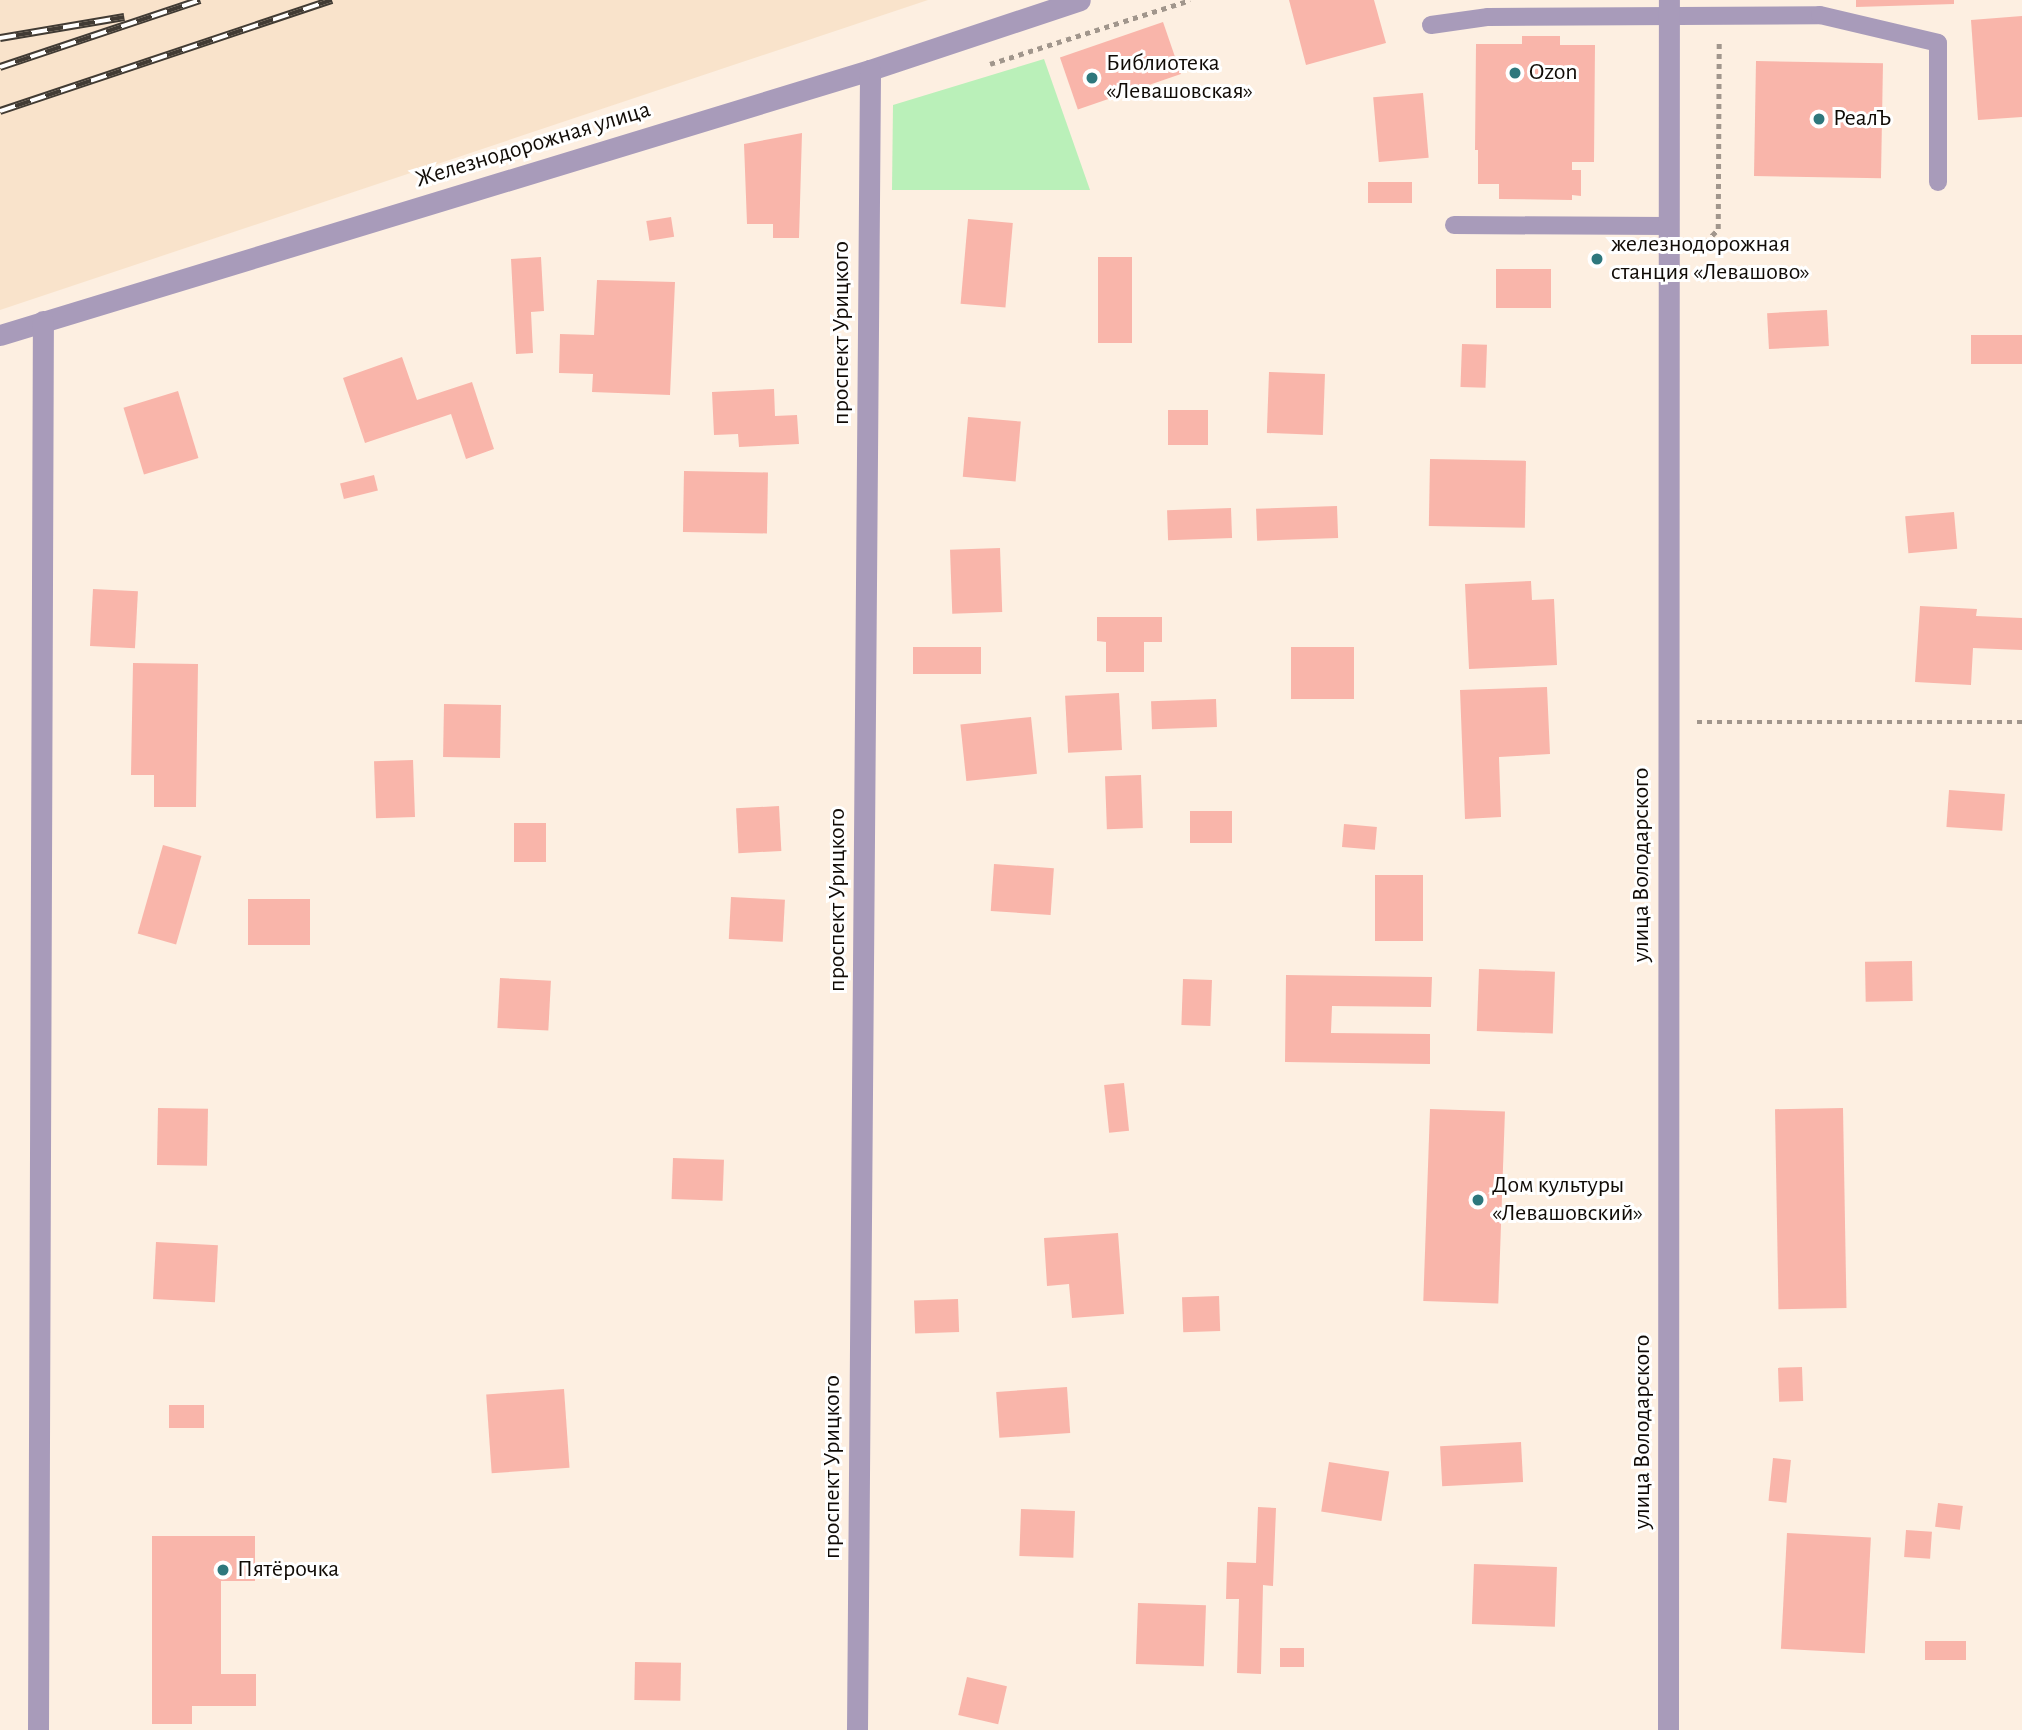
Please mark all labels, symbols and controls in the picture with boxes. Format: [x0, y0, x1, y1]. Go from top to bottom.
place label: Библиотека «Левашовская» [1106, 50, 1253, 106]
place label: Ozon [1529, 59, 1578, 87]
marker: Ozon [1507, 65, 1523, 81]
marker: Библиотека «Левашовская» [1084, 70, 1100, 86]
street label: Железнодорожная улица [412, 95, 654, 195]
place label: РеалЪ [1833, 105, 1891, 133]
marker: РеалЪ [1811, 111, 1827, 127]
place label: железнодорожная станция «Левашово» [1611, 231, 1810, 287]
street label: проспект Урицкого [828, 241, 856, 425]
marker: железнодорожная станция «Левашово» [1589, 251, 1605, 267]
street label: улица Володарского [1628, 768, 1656, 962]
street label: проспект Урицкого [824, 808, 852, 992]
place label: Дом культуры «Левашовский» [1492, 1172, 1643, 1228]
marker: Дом культуры «Левашовский» [1470, 1192, 1486, 1208]
street label: улица Володарского [1629, 1335, 1657, 1529]
street label: проспект Урицкого [819, 1375, 847, 1559]
place label: Пятёрочка [237, 1556, 339, 1584]
marker: Пятёрочка [215, 1562, 231, 1578]

